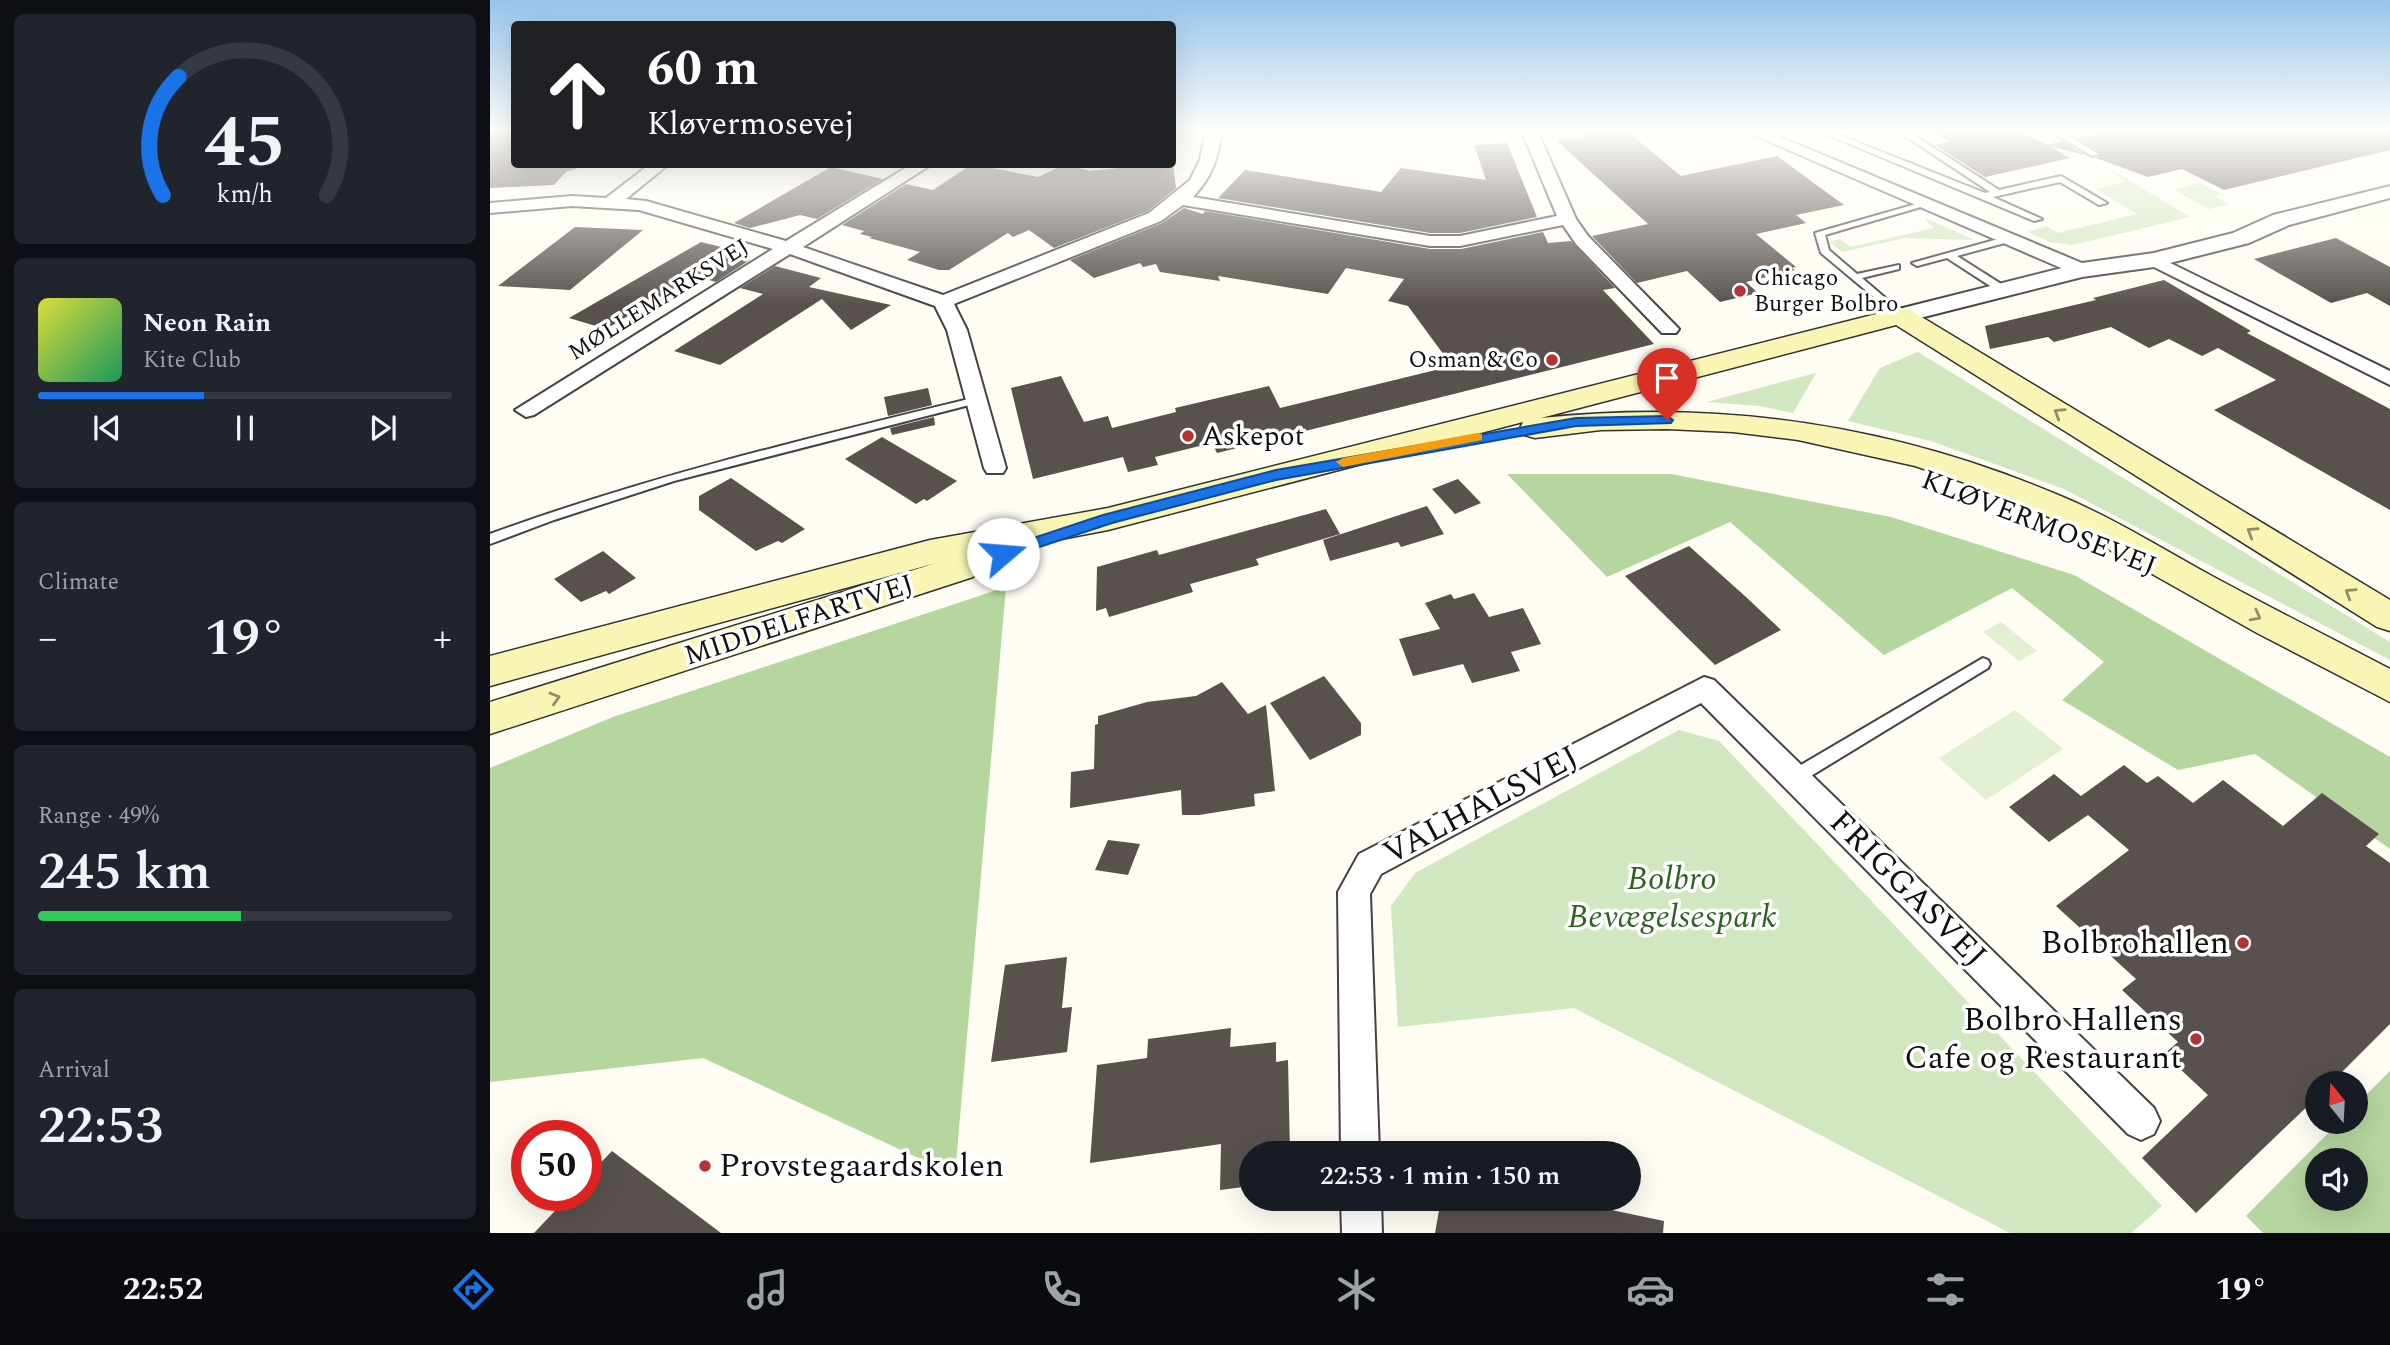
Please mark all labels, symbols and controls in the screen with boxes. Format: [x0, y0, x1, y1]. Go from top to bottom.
text: 60 m [647, 32, 758, 107]
icon: ahead [532, 49, 623, 140]
text: 45 [204, 88, 286, 199]
text: Kløvermosevej [647, 100, 855, 149]
text: km/h [217, 176, 273, 214]
street label: MØLLEMARKSVEJ [561, 230, 757, 370]
place label: Chicago Burger Bolbro [1754, 261, 1899, 322]
marker: Chicago Burger Bolbro [1732, 283, 1748, 299]
text: Neon Rain [143, 303, 271, 343]
text: Kite Club [143, 343, 241, 378]
place label: Osman & Co [1409, 343, 1538, 378]
pin [1637, 348, 1697, 420]
marker: Osman & Co [1544, 352, 1560, 368]
icon: arrive [1648, 359, 1686, 397]
icon: previous [88, 409, 126, 447]
icon: pause [226, 409, 264, 447]
icon: next [364, 409, 402, 447]
one-way arrow [2053, 409, 2066, 422]
place label: Askepot [1202, 415, 1305, 458]
marker: Askepot [1180, 428, 1196, 444]
street label: KLØVERMOSEVEJ [1915, 458, 2163, 588]
position arrow [966, 517, 1040, 591]
one-way arrow [2247, 528, 2260, 541]
street label: MIDDELFARTVEJ [678, 563, 920, 677]
text: Climate [38, 565, 119, 600]
one-way arrow [2345, 588, 2358, 601]
text: 19° [204, 599, 286, 678]
one-way arrow [2249, 608, 2261, 621]
text: − [38, 610, 57, 668]
text: + [433, 610, 452, 668]
one-way arrow [549, 692, 561, 707]
street label: VALHALSVEJ [1374, 732, 1588, 878]
street label: FRIGGASVEJ [1817, 798, 1999, 980]
text: Range · 49% [38, 799, 159, 834]
text: 245 km [38, 833, 211, 912]
park label: Bolbro Bevægelsespark [1567, 854, 1777, 942]
place label: Bolbrohallen [2040, 918, 2229, 968]
marker: Bolbrohallen [2235, 935, 2251, 951]
place label: Bolbro Hallens Cafe og Restaurant [1904, 995, 2182, 1083]
marker: Bolbro Hallens Cafe og Restaurant [2188, 1031, 2204, 1047]
text: Arrival [38, 1053, 110, 1088]
north arrow [2305, 1071, 2368, 1134]
map controls [2305, 1071, 2368, 1211]
text: 22:53 [38, 1087, 163, 1166]
speed limit sign: 50 [511, 1120, 602, 1211]
place label: Provstegaardskolen [719, 1141, 1004, 1191]
button: sound [2305, 1148, 2368, 1211]
text: 22:53 · 1 min · 150 m [1320, 1156, 1560, 1196]
marker: Provstegaardskolen [697, 1158, 713, 1174]
text: 22:52 [123, 1265, 203, 1314]
icon: directions [449, 1265, 498, 1314]
icon: music [743, 1265, 792, 1314]
icon: phone [1037, 1265, 1086, 1314]
icon: climate [1332, 1265, 1381, 1314]
icon: car [1626, 1265, 1675, 1314]
icon: filters [1921, 1265, 1970, 1314]
text: 19° [2215, 1265, 2267, 1314]

